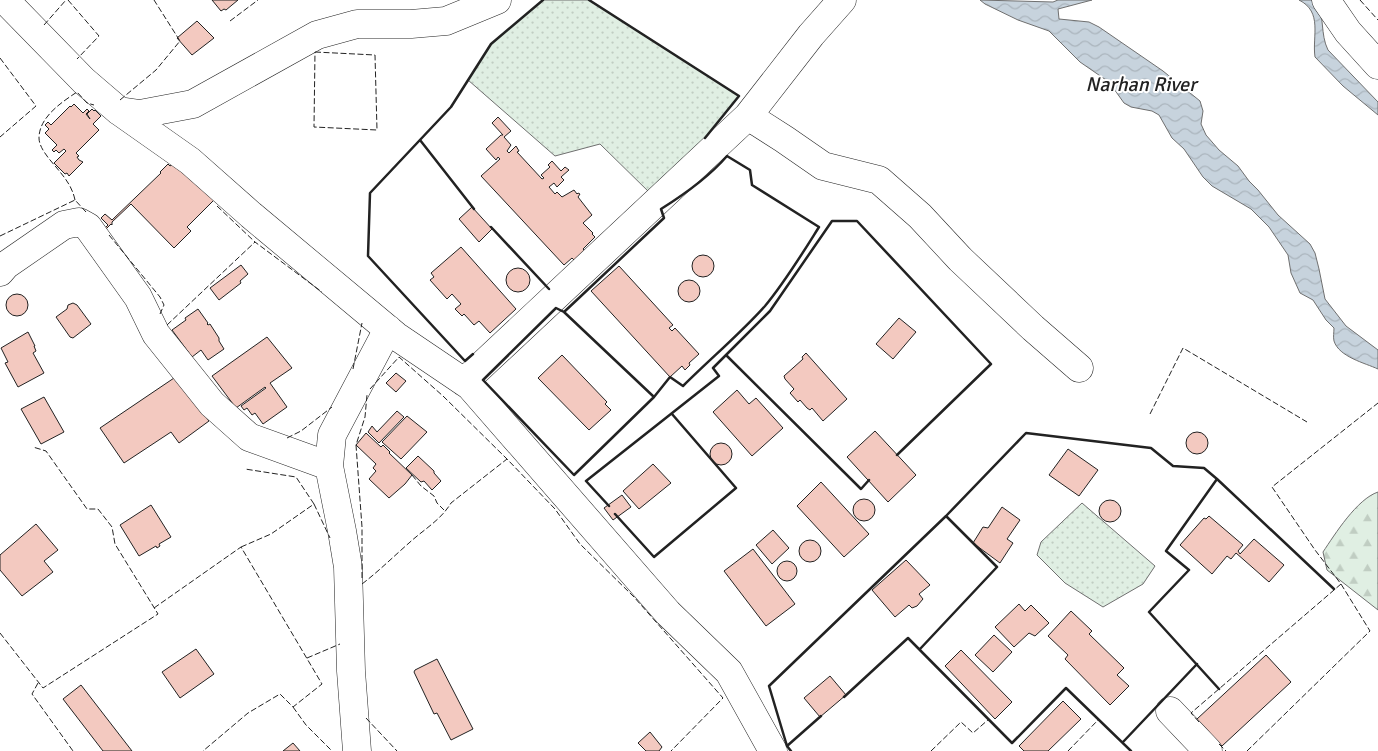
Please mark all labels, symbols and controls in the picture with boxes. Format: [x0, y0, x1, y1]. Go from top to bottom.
water label: Narhan River [1086, 72, 1199, 97]

